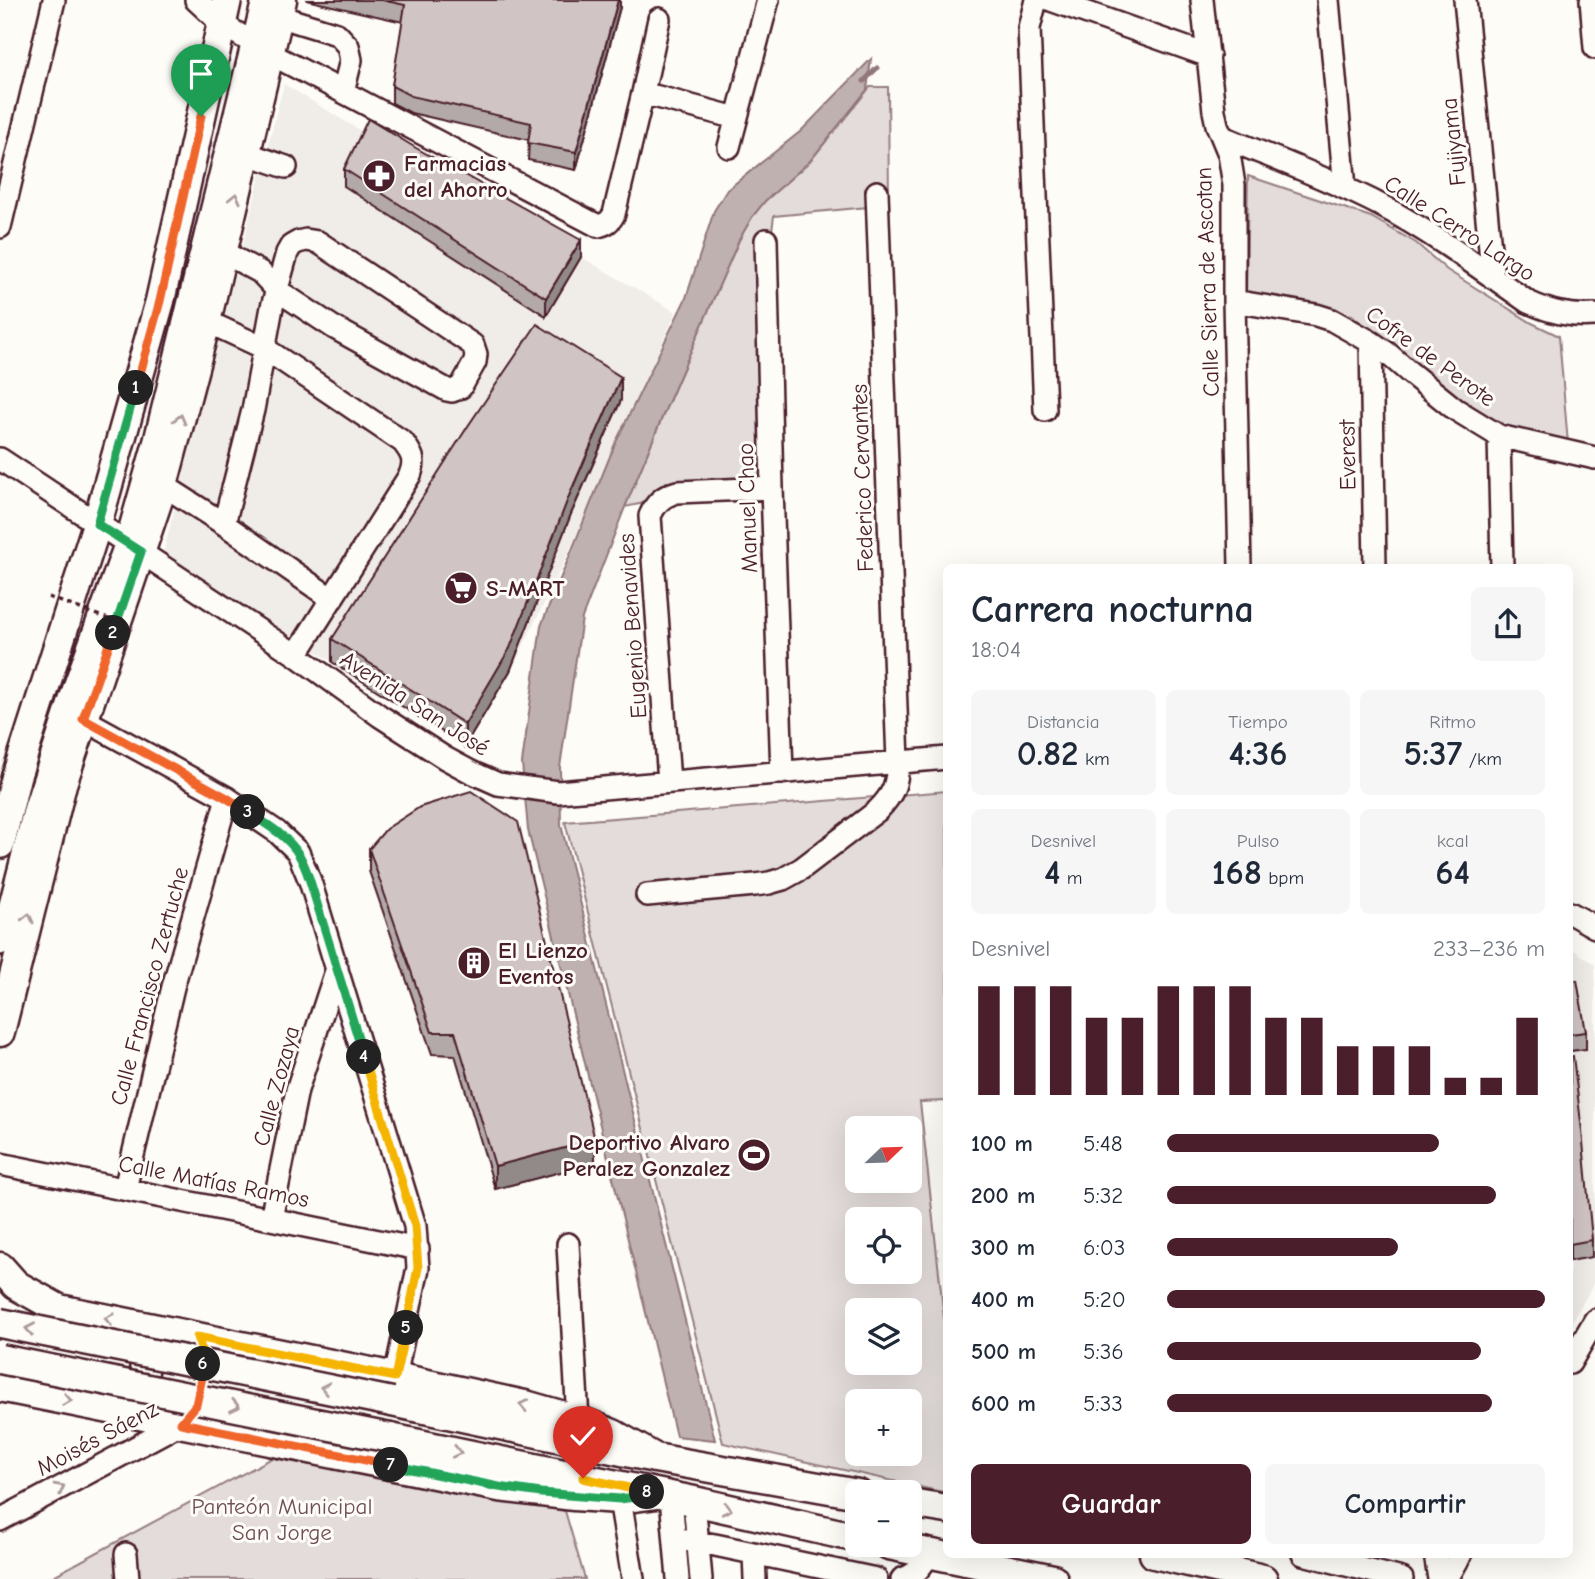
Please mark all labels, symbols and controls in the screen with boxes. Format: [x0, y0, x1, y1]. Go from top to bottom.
pin [171, 44, 231, 116]
icon: arrive [182, 55, 220, 93]
street label: Fujiyama [1435, 97, 1472, 187]
place label: Farmacias del Ahorro [404, 150, 508, 203]
pharmacy icon: Farmacias del Ahorro [360, 157, 398, 195]
street label: Calle Sierra de Ascotan [1190, 167, 1225, 397]
street label: Calle Cerro Largo [1379, 170, 1540, 287]
one-way arrow [227, 192, 242, 204]
street label: Cofre de Perote [1361, 300, 1501, 412]
pin: 1 [118, 370, 154, 406]
text: 1 [132, 376, 139, 398]
street label: Federico Cervantes [846, 384, 879, 572]
one-way arrow [172, 413, 187, 425]
street label: Everest [1333, 418, 1362, 491]
street label: Manuel Chao [732, 442, 763, 574]
street label: Eugenio Benavides [613, 532, 652, 719]
supermarket icon: S-MART [442, 569, 480, 607]
place label: S-MART [486, 575, 565, 602]
button: share [1471, 587, 1545, 661]
text: Carrera nocturna [971, 588, 1254, 632]
pin: 2 [96, 616, 130, 650]
text: 2 [108, 621, 117, 643]
text: 18:04 [971, 636, 1021, 663]
street label: Avenida San José [335, 645, 494, 762]
text: Distancia [1027, 711, 1100, 733]
text: Tiempo [1228, 711, 1288, 733]
text: Ritmo [1429, 711, 1476, 733]
text: 0.82 [1017, 733, 1079, 774]
text: 4:36 [1228, 733, 1288, 774]
text: 5:37 [1403, 733, 1462, 774]
text: km [1079, 748, 1110, 770]
text: /km [1462, 748, 1502, 770]
pin: 3 [230, 794, 266, 830]
text: 3 [243, 800, 252, 822]
text: Desnivel [1031, 830, 1096, 852]
text: Pulso [1237, 830, 1279, 852]
text: kcal [1437, 830, 1469, 852]
text: 4 [1044, 852, 1061, 893]
text: 168 [1212, 852, 1262, 893]
text: 64 [1435, 852, 1470, 893]
street label: Calle Francisco Zertuche [105, 864, 194, 1108]
text: m [1061, 867, 1083, 889]
text: bpm [1262, 867, 1304, 889]
one-way arrow [20, 912, 34, 924]
text: Desnivel [971, 935, 1050, 962]
text: 233–236 m [1433, 935, 1545, 962]
place label: El Lienzo Eventos [498, 937, 588, 990]
building icon: El Lienzo Eventos [455, 944, 493, 982]
street label: Calle Zozaya [247, 1023, 305, 1149]
pin: 4 [346, 1040, 382, 1074]
text: 4 [359, 1045, 368, 1067]
north arrow [845, 1116, 922, 1194]
map controls [845, 1116, 922, 1557]
place label: Deportivo Alvaro Peralez Gonzalez [563, 1129, 730, 1182]
text: 100 m [971, 1130, 1033, 1157]
text: 5:48 [1083, 1130, 1123, 1157]
sports icon: Deportivo Alvaro Peralez Gonzalez [735, 1136, 773, 1174]
street label: Calle Matías Ramos [116, 1150, 311, 1213]
text: 200 m [971, 1182, 1035, 1209]
text: 5:32 [1083, 1182, 1123, 1209]
button: locate [845, 1207, 922, 1284]
text: 300 m [971, 1234, 1035, 1261]
text: 6:03 [1083, 1234, 1125, 1261]
text: 400 m [971, 1286, 1035, 1313]
text: 5:20 [1083, 1286, 1126, 1313]
button: layers [845, 1298, 922, 1375]
pin: 5 [388, 1310, 424, 1346]
one-way arrow [104, 1313, 116, 1328]
text: 5 [400, 1316, 411, 1338]
one-way arrow [24, 1322, 36, 1337]
text: 500 m [971, 1338, 1036, 1365]
text: 5:36 [1083, 1338, 1124, 1365]
pin: 6 [186, 1346, 220, 1382]
text: 6 [198, 1352, 207, 1374]
one-way arrow [319, 1382, 331, 1397]
button: + [845, 1389, 922, 1466]
text: 600 m [971, 1390, 1036, 1417]
text: 5:33 [1083, 1390, 1123, 1417]
one-way arrow [61, 1392, 73, 1407]
street label: Moisés Sáenz [32, 1395, 163, 1482]
one-way arrow [229, 1398, 241, 1413]
one-way arrow [518, 1399, 530, 1413]
pin [553, 1406, 613, 1478]
icon: check [564, 1417, 602, 1455]
one-way arrow [451, 1443, 463, 1458]
pin: 7 [374, 1448, 408, 1482]
text: 7 [386, 1453, 395, 1475]
button: Guardar [971, 1464, 1251, 1544]
button: Compartir [1265, 1464, 1545, 1544]
pin: 8 [630, 1474, 664, 1510]
text: 8 [642, 1480, 651, 1502]
button: − [845, 1480, 922, 1557]
one-way arrow [53, 1482, 65, 1496]
park label: Panteón Municipal San Jorge [192, 1493, 372, 1546]
one-way arrow [721, 1500, 733, 1515]

